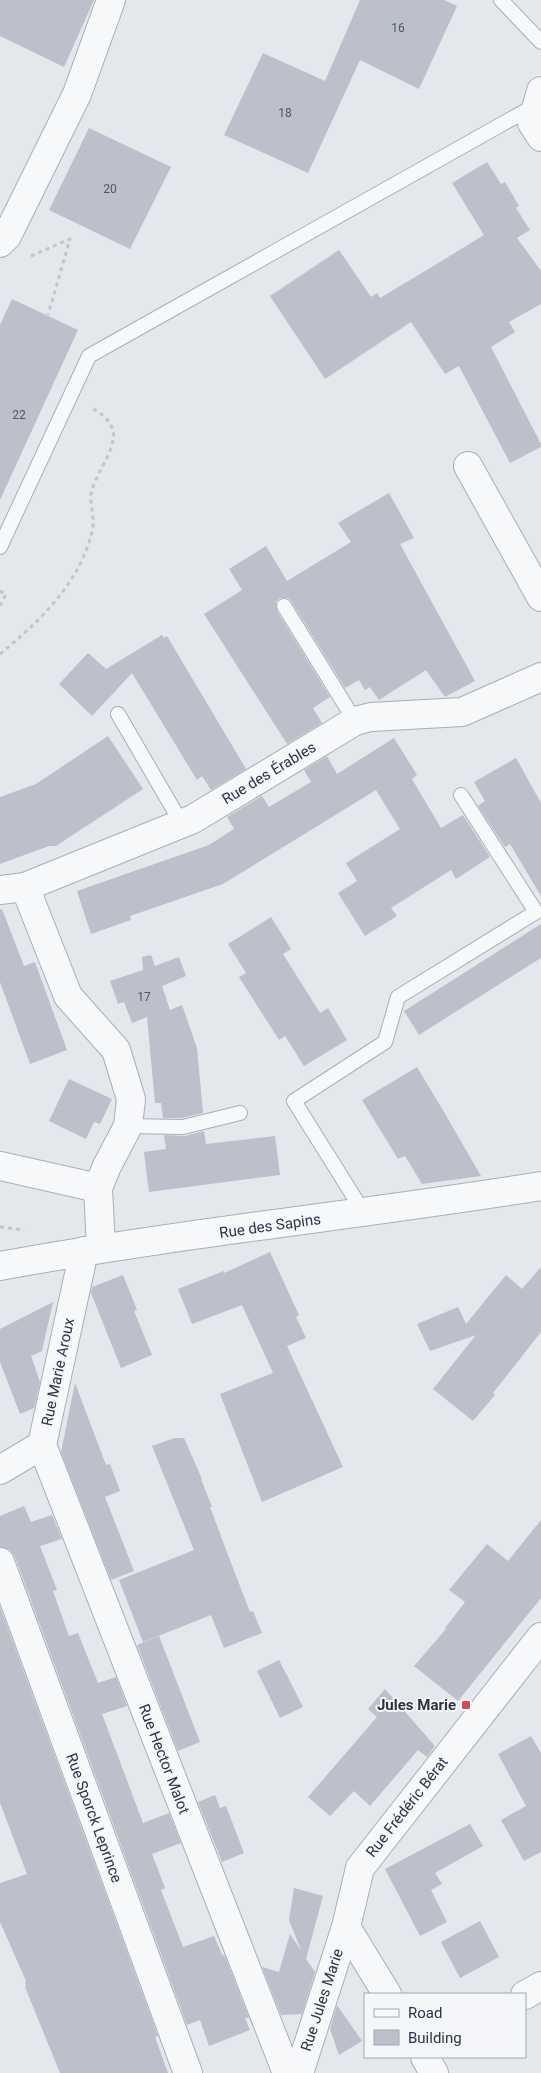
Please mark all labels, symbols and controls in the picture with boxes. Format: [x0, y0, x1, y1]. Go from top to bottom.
house number: 16 [391, 21, 405, 35]
house number: 18 [278, 106, 292, 120]
house number: 20 [103, 182, 117, 196]
house number: 22 [12, 408, 26, 422]
street label: Rue des Érables [219, 738, 319, 808]
house number: 17 [137, 990, 151, 1004]
street label: Rue des Sapins [218, 1210, 322, 1242]
street label: Rue Marie Aroux [38, 1316, 78, 1428]
place label: Jules Marie [377, 1696, 456, 1714]
marker: Jules Marie [460, 1699, 472, 1711]
street label: Rue Hector Malot [135, 1702, 193, 1817]
street label: Rue Sporck Leprince [62, 1751, 126, 1885]
street label: Rue Frédéric Bérat [362, 1753, 452, 1861]
street label: Rue Jules Marie [297, 1946, 347, 2054]
legend [364, 1993, 526, 2058]
text: Road [408, 2004, 442, 2022]
text: Building [408, 2029, 462, 2047]

